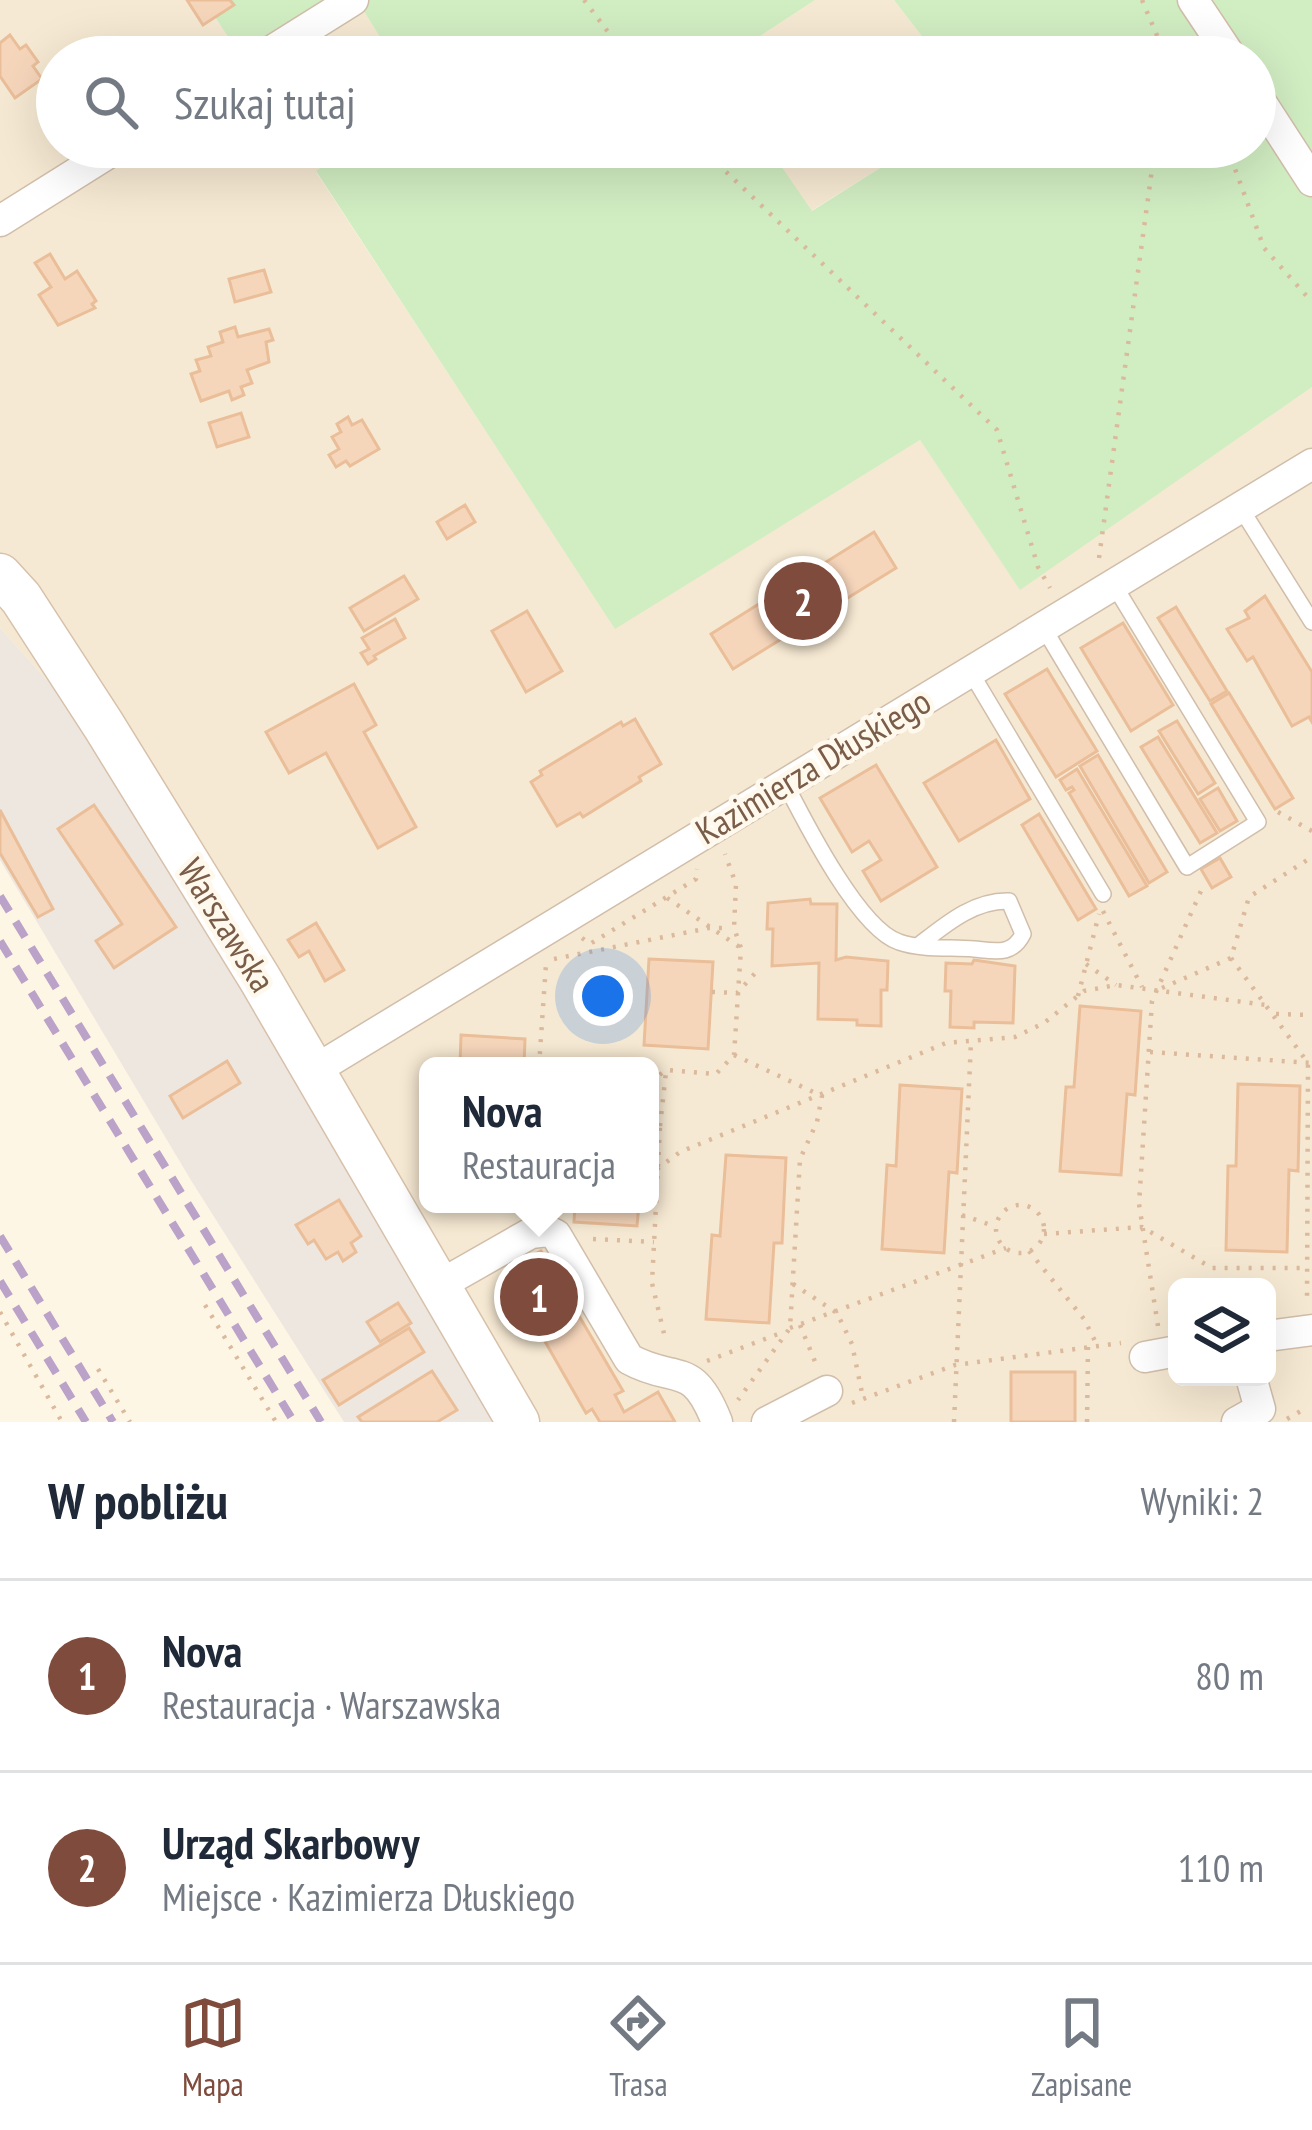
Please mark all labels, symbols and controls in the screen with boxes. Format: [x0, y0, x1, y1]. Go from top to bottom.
search box [36, 36, 1276, 168]
icon: search [78, 69, 144, 135]
text: Szukaj tutaj [174, 73, 356, 131]
pin: 2 [764, 556, 842, 646]
street label: Kazimierza Dłuskiego [687, 677, 939, 854]
street label: Warszawska [168, 849, 287, 1000]
your location [573, 966, 633, 1026]
popup [419, 1057, 659, 1213]
text: Nova [462, 1081, 542, 1139]
text: Restauracja [462, 1139, 616, 1190]
pin: 1 [500, 1252, 578, 1342]
map controls [1168, 1278, 1276, 1386]
button: layers [1168, 1278, 1276, 1386]
text: W pobliżu [48, 1467, 228, 1533]
text: Wyniki: 2 [1141, 1475, 1264, 1526]
text: Nova [162, 1621, 242, 1679]
text: 1 [78, 1650, 96, 1701]
text: 80 m [1195, 1650, 1264, 1701]
text: Restauracja · Warszawska [162, 1679, 501, 1730]
text: Urząd Skarbowy [162, 1813, 419, 1871]
text: 2 [78, 1842, 96, 1893]
text: 110 m [1178, 1842, 1264, 1893]
text: Miejsce · Kazimierza Dłuskiego [162, 1871, 575, 1922]
tab: Mapa [180, 1990, 246, 2105]
tab: Trasa [605, 1990, 671, 2105]
tab: Zapisane [1031, 1990, 1132, 2105]

